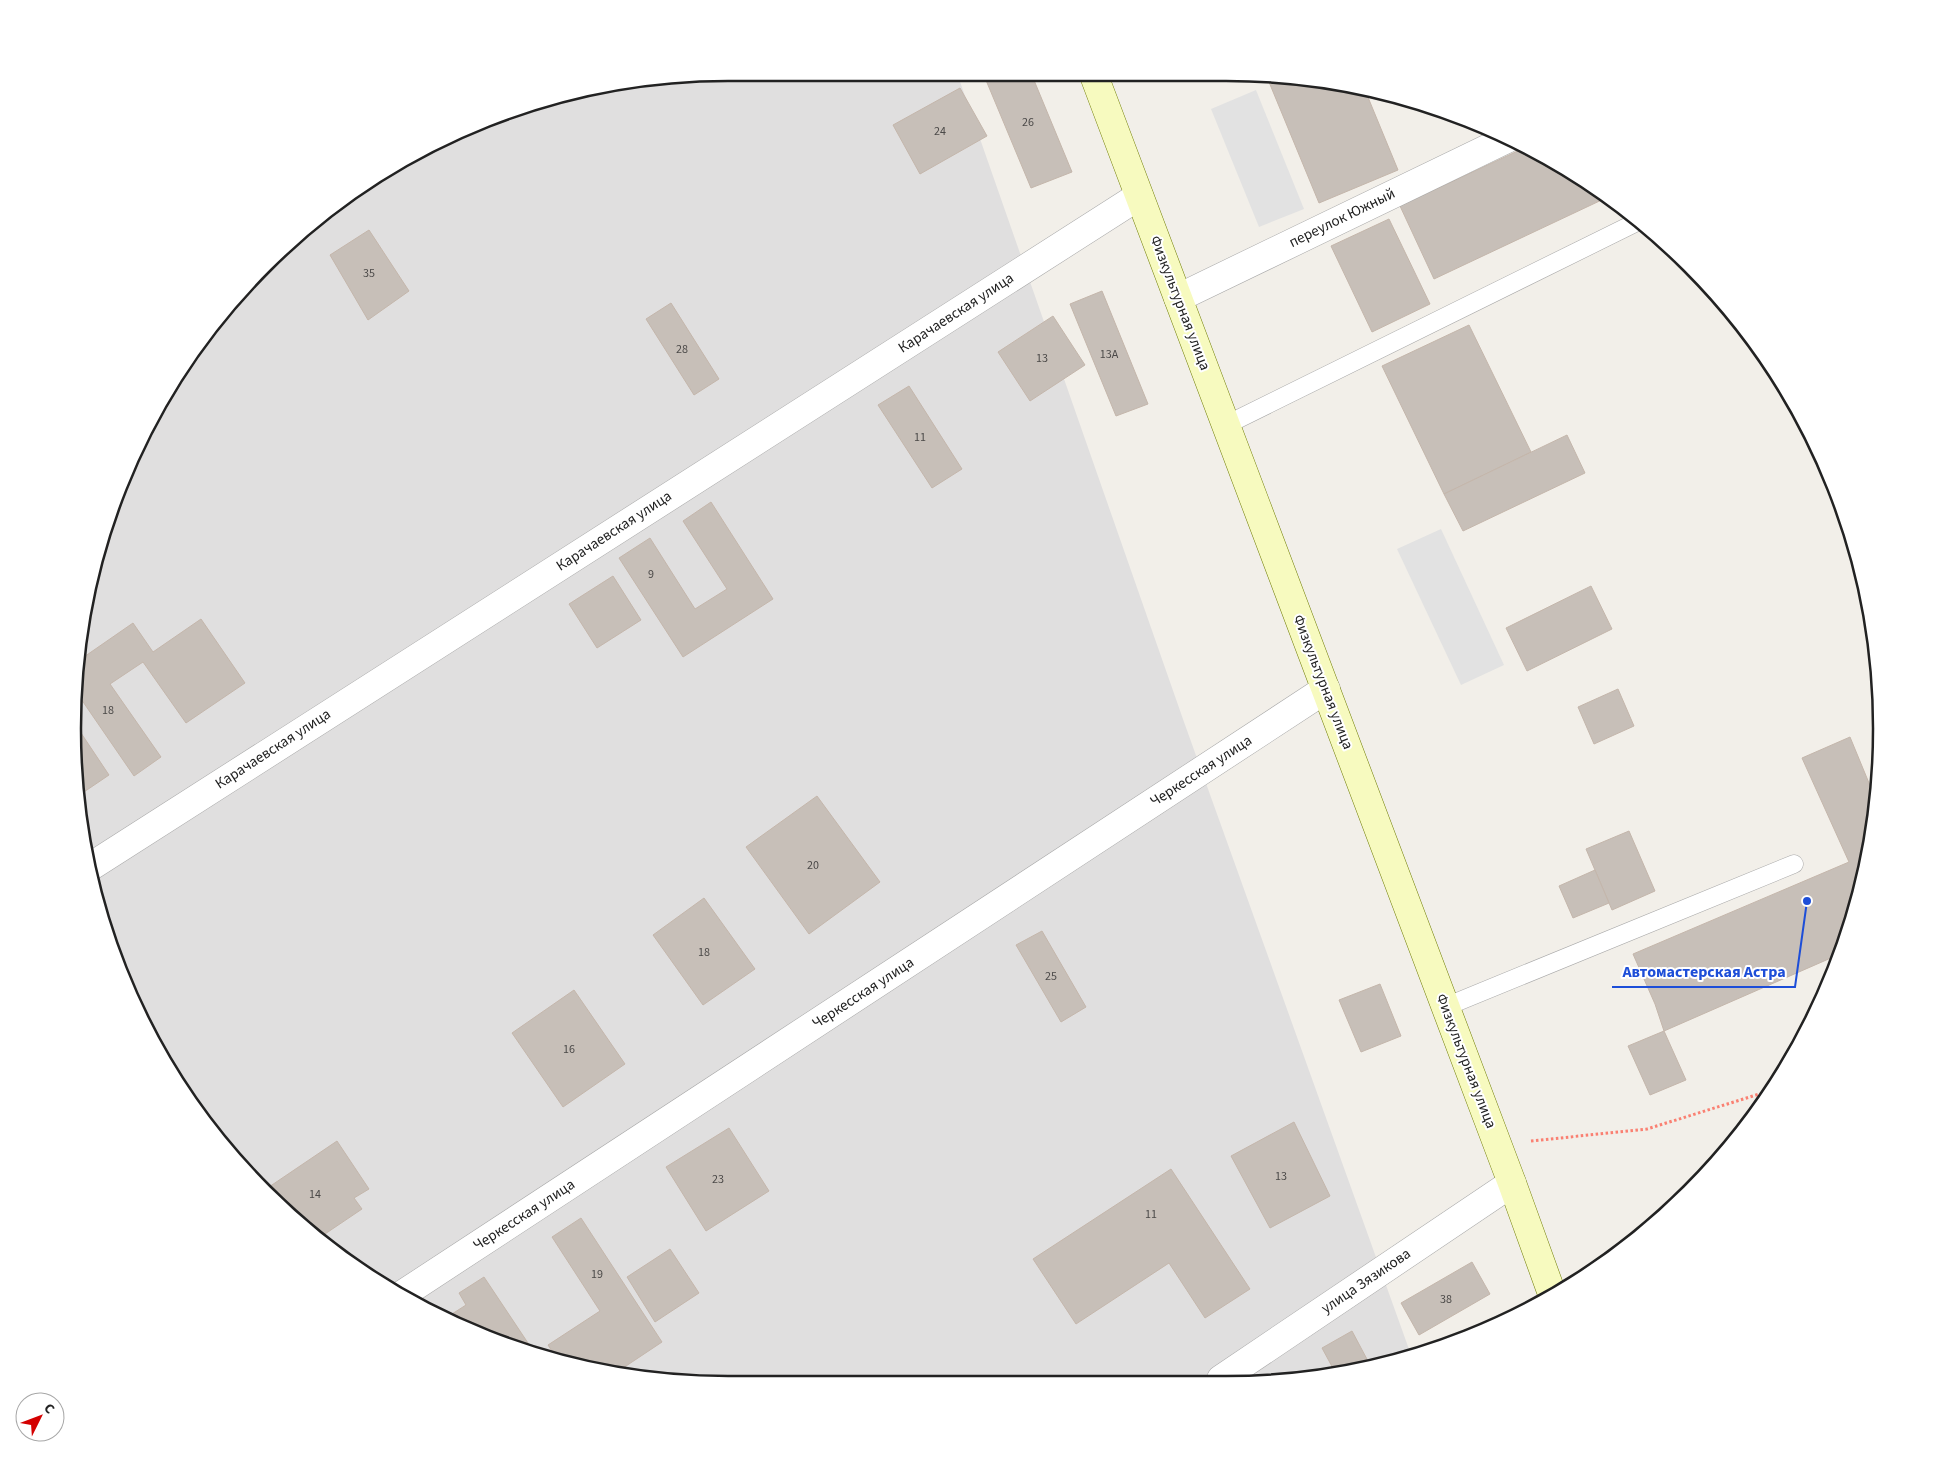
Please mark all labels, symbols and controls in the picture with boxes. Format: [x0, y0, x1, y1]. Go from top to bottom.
house number: 26 [1022, 114, 1034, 131]
house number: 24 [934, 123, 946, 140]
street label: переулок Южный [1285, 183, 1399, 253]
street label: Физкультурная улица [1145, 233, 1215, 373]
house number: 35 [363, 265, 375, 282]
street label: Карачаевская улица [894, 268, 1018, 358]
house number: 28 [676, 341, 688, 358]
house number: 13А [1100, 346, 1119, 363]
house number: 13 [1036, 350, 1048, 367]
house number: 11 [914, 429, 926, 446]
street label: Карачаевская улица [552, 486, 676, 576]
house number: 9 [648, 566, 654, 583]
street label: Физкультурная улица [1288, 612, 1358, 752]
house number: 18 [102, 702, 114, 719]
street label: Карачаевская улица [211, 704, 335, 794]
street label: Черкесская улица [1146, 730, 1256, 812]
house number: 20 [807, 857, 819, 874]
house number: 18 [698, 944, 710, 961]
street label: Черкесская улица [808, 952, 918, 1034]
callout: Автомастерская Астра [1612, 956, 1795, 987]
text: Автомастерская Астра [1621, 961, 1786, 983]
house number: 25 [1045, 968, 1057, 985]
street label: Физкультурная улица [1431, 991, 1501, 1131]
house number: 16 [563, 1041, 575, 1058]
house number: 13 [1275, 1168, 1287, 1185]
house number: 23 [712, 1171, 724, 1188]
street label: Черкесская улица [469, 1174, 579, 1256]
house number: 14 [309, 1186, 321, 1203]
house number: 11 [1145, 1206, 1157, 1223]
street label: улица Зязикова [1317, 1243, 1415, 1319]
house number: 19 [591, 1266, 603, 1283]
house number: 38 [1440, 1291, 1452, 1308]
north arrow [15, 1392, 65, 1442]
text: С [39, 1399, 59, 1419]

